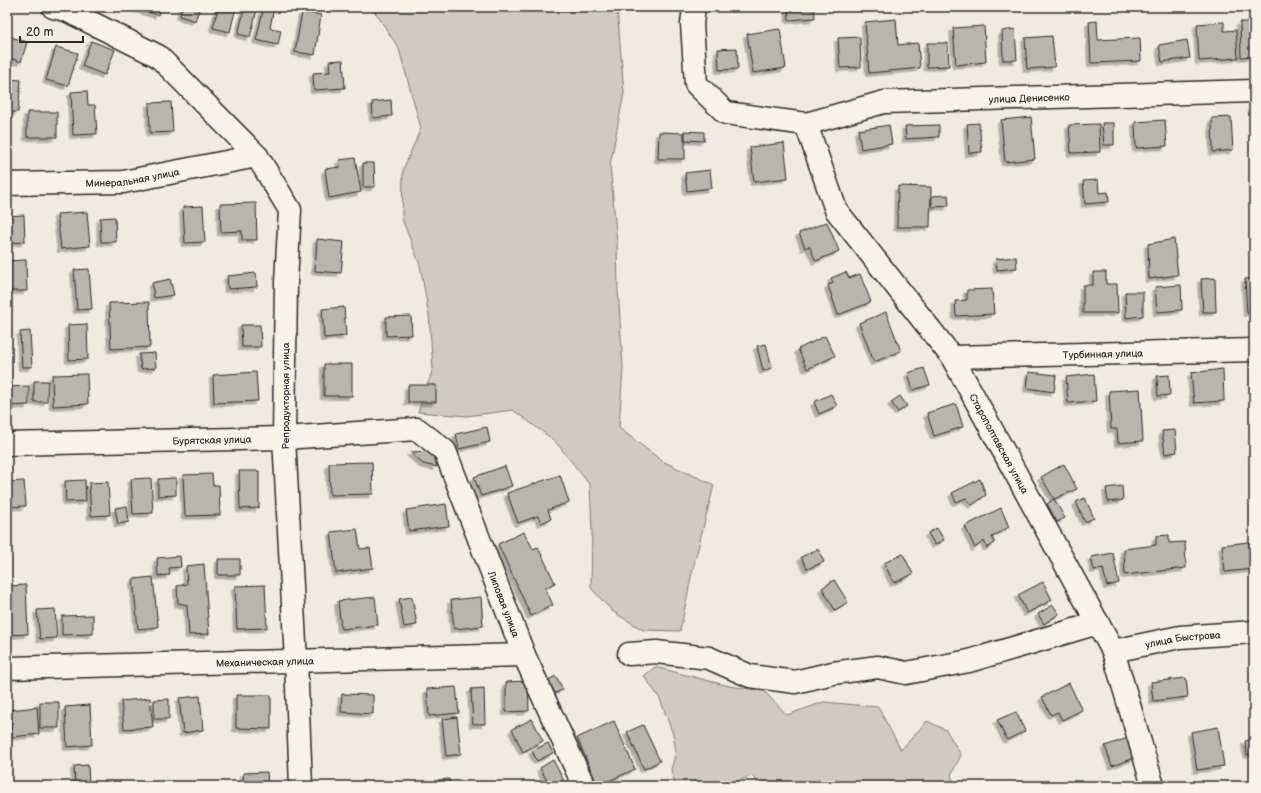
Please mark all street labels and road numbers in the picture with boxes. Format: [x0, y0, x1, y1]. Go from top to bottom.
street label: улица Денисенко [989, 91, 1070, 106]
street label: Минеральная улица [85, 166, 181, 190]
street label: Репродукторная улица [280, 342, 292, 450]
street label: Турбинная улица [1063, 348, 1143, 361]
street label: Старополтавская улица [966, 392, 1031, 496]
street label: Бурятская улица [172, 434, 252, 447]
street label: Липовая улица [485, 569, 522, 639]
street label: улица Быстрова [1144, 629, 1221, 651]
street label: Механическая улица [216, 655, 314, 670]

